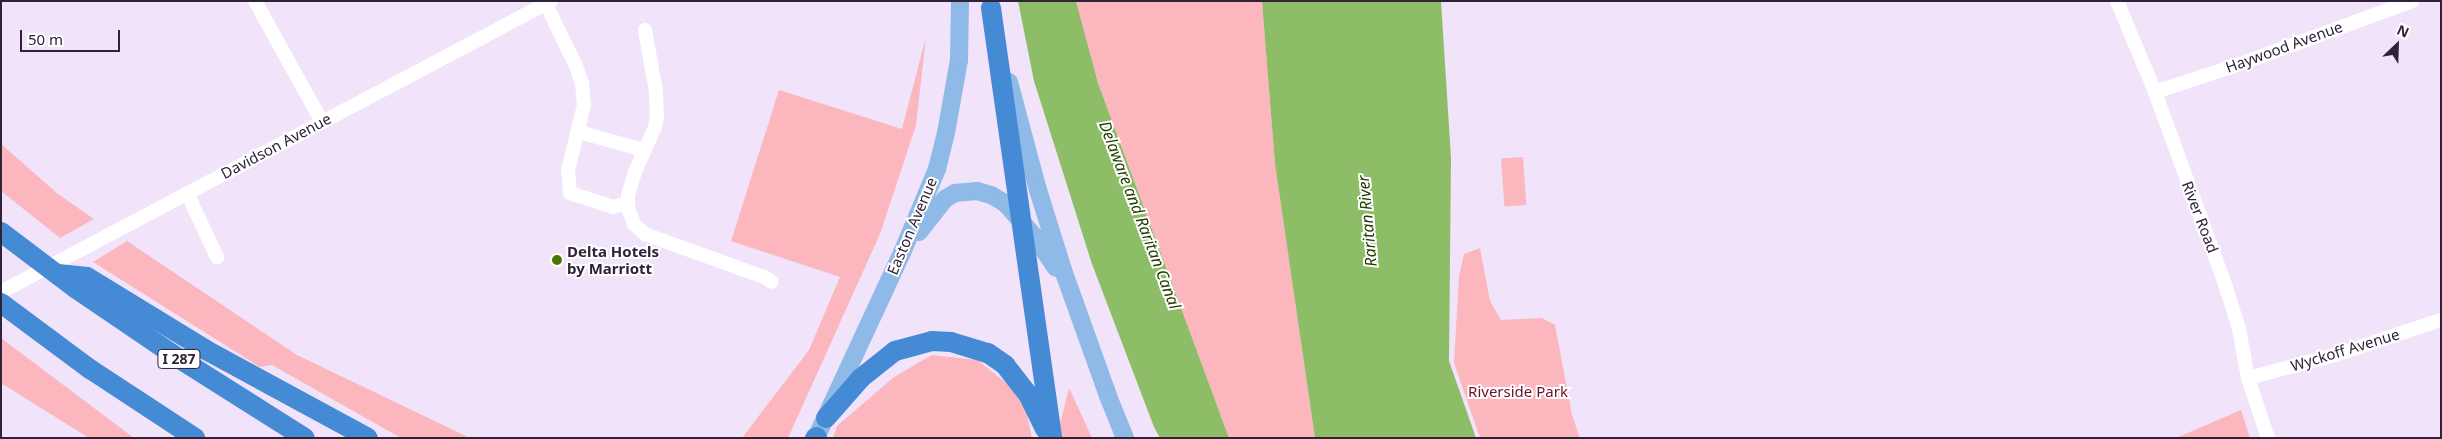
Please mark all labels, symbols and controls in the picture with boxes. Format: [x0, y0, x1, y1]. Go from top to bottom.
street label: Haywood Avenue [2223, 18, 2345, 76]
scale bar [22, 20, 122, 52]
north arrow [2372, 20, 2422, 70]
text: N [2394, 20, 2412, 42]
text: 50 m [28, 29, 63, 49]
street label: Davidson Avenue [218, 109, 334, 183]
water label: Delaware and Raritan Canal [1095, 118, 1185, 312]
street label: Easton Avenue [883, 174, 941, 278]
water label: Raritan River [1353, 174, 1381, 268]
street label: River Road [2178, 179, 2222, 255]
place label: Delta Hotels by Marriott [567, 242, 659, 277]
marker: Delta Hotels by Marriott [551, 254, 563, 266]
street label: Wyckoff Avenue [2288, 325, 2402, 375]
road number: I 287 [156, 348, 202, 370]
park label: Riverside Park [1468, 383, 1568, 401]

